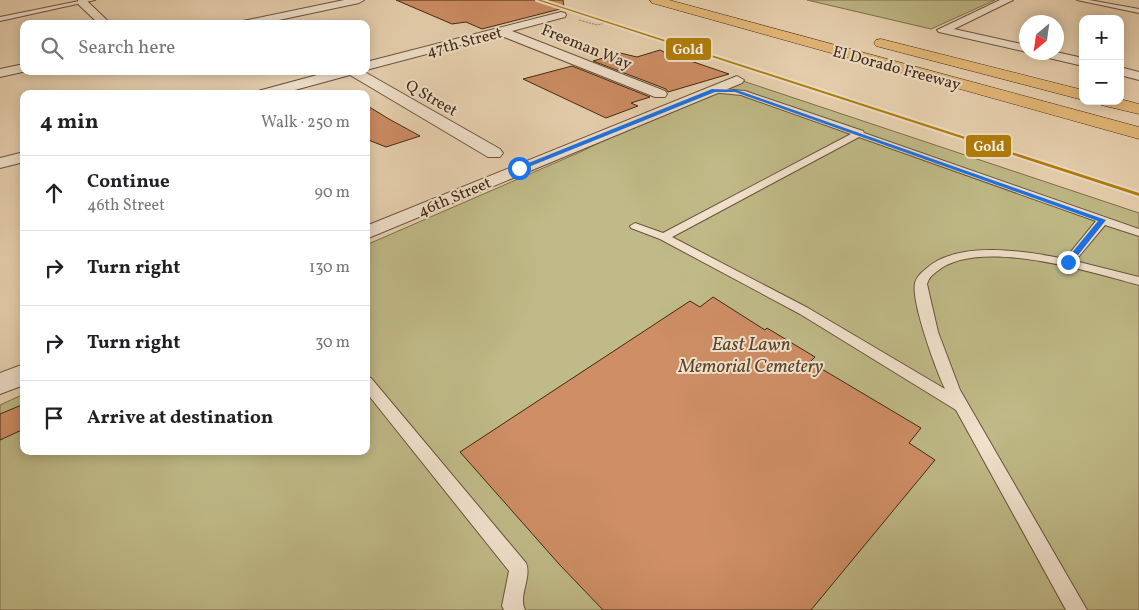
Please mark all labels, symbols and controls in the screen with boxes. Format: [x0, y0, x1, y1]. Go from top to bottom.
north arrow [1019, 15, 1064, 60]
map controls [1079, 15, 1124, 105]
button: + [1079, 15, 1124, 60]
search box [20, 20, 370, 75]
street label: Freeman Way [538, 20, 635, 76]
street label: 47th Street [424, 22, 505, 64]
icon: search [38, 34, 66, 62]
text: Search here [78, 35, 175, 61]
line badge: Gold [665, 37, 712, 61]
text: Gold [672, 41, 704, 60]
street label: El Dorado Freeway [830, 41, 963, 97]
button: − [1079, 60, 1124, 105]
street label: Q Street [401, 75, 461, 123]
text: 4 min [40, 108, 99, 137]
text: Walk · 250 m [261, 112, 350, 134]
line badge: Gold [965, 134, 1012, 158]
text: Gold [973, 138, 1005, 157]
route start [508, 157, 531, 180]
text: Continue [87, 169, 170, 195]
street label: 46th Street [415, 172, 495, 223]
icon: ahead [40, 179, 68, 207]
text: 90 m [314, 182, 350, 204]
text: 46th Street [87, 195, 165, 217]
route end [1057, 251, 1080, 274]
icon: right [40, 254, 68, 282]
text: Turn right [87, 255, 180, 281]
text: 130 m [309, 257, 350, 279]
icon: right [40, 329, 68, 357]
text: Turn right [87, 330, 180, 356]
text: 30 m [315, 332, 350, 354]
park label: East Lawn Memorial Cemetery [678, 332, 824, 380]
icon: arrive [40, 404, 68, 432]
text: Arrive at destination [87, 405, 273, 431]

